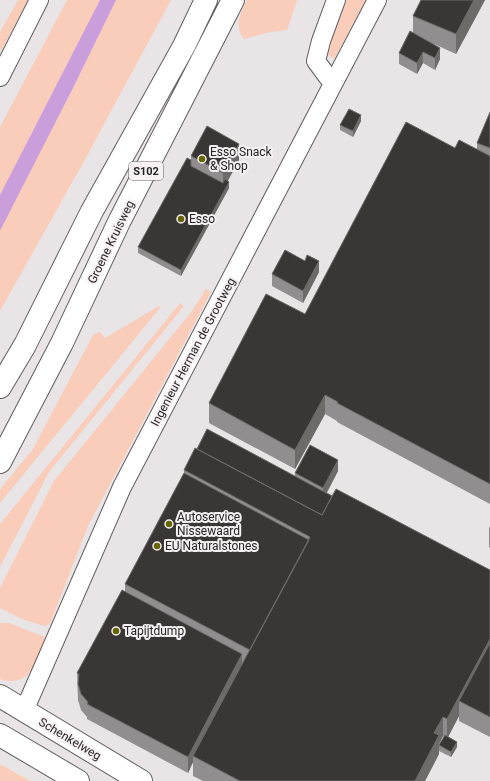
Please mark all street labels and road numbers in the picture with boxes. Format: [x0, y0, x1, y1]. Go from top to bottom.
road number: S102 [129, 162, 163, 180]
street label: Groene Kruisweg [85, 198, 137, 286]
street label: Ingenieur Herman de Grootweg [148, 275, 238, 429]
street label: Schenkelweg [36, 715, 104, 763]

